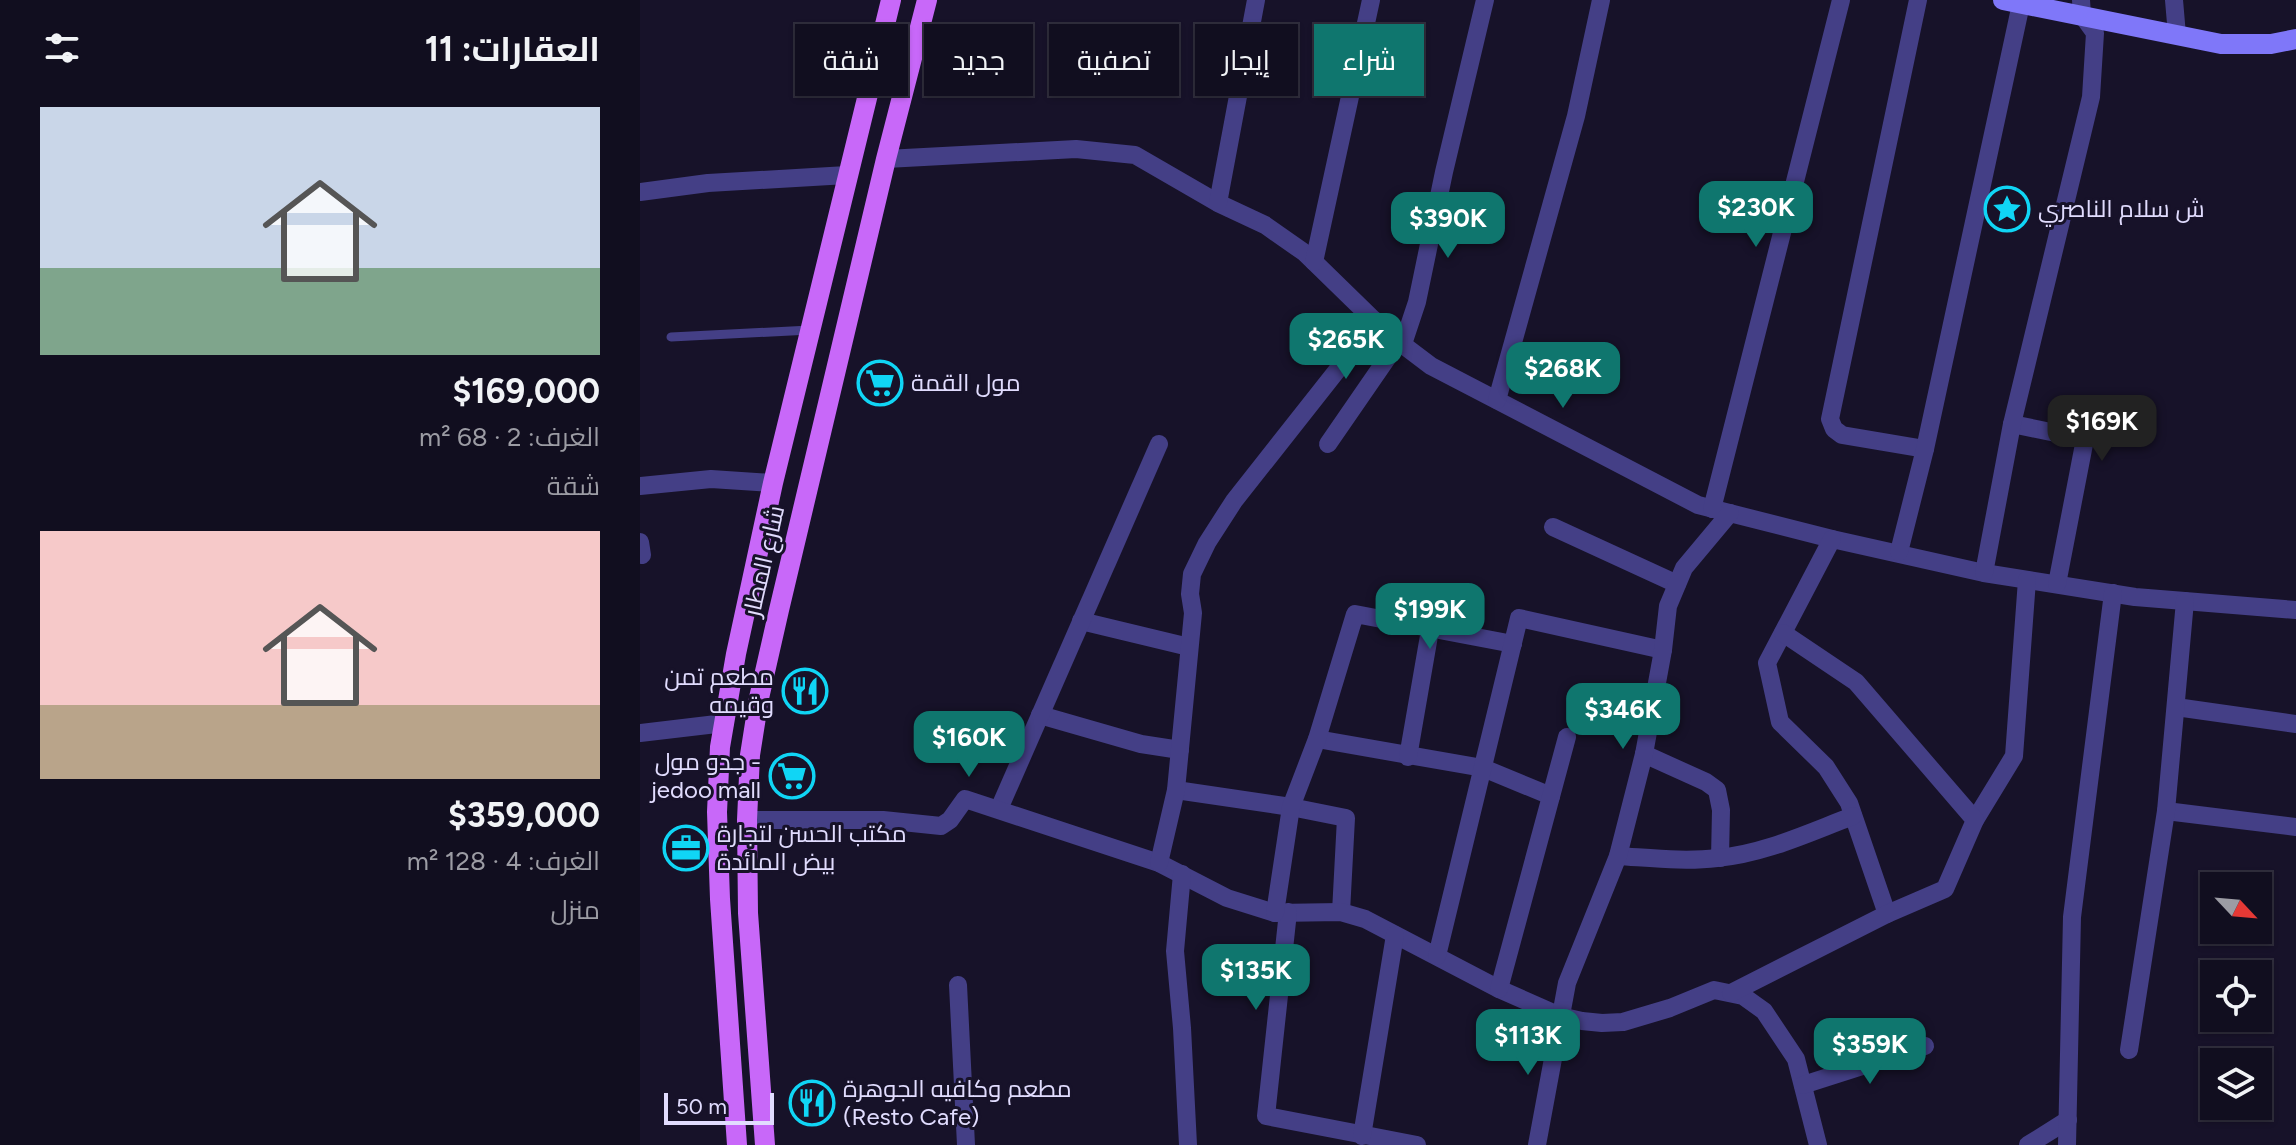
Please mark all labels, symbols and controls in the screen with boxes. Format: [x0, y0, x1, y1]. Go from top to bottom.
chip: شقة [795, 24, 908, 96]
chip: جديد [924, 24, 1033, 96]
chip: تصفية [1049, 24, 1179, 96]
chip: إيجار [1195, 24, 1298, 96]
chip: شراء [1314, 24, 1424, 96]
icon: filters [40, 26, 84, 70]
text: العقارات: 11 [425, 29, 600, 70]
icon: home [248, 159, 392, 303]
pin: $230K [1700, 181, 1812, 249]
place icon: ش سلام الناصري [1983, 185, 2031, 233]
text: $230K [1717, 191, 1795, 223]
pin: $390K [1392, 192, 1504, 260]
place label: ش سلام الناصري [2038, 194, 2205, 227]
text: $390K [1409, 202, 1487, 234]
pin: $265K [1290, 313, 1402, 381]
text: $265K [1308, 323, 1384, 355]
pin: $268K [1507, 342, 1619, 410]
text: $268K [1524, 352, 1602, 384]
supermarket icon: مول القمة [856, 359, 904, 407]
place label: مول القمة [911, 368, 1021, 397]
text: $169,000 [453, 371, 600, 412]
pin: $169K [2046, 395, 2158, 463]
text: $169K [2066, 405, 2138, 437]
text: الغرف: 2 · 68 m² [419, 421, 600, 453]
text: شقة [547, 470, 600, 502]
street label: شارع المطار [736, 503, 792, 622]
icon: home [248, 583, 392, 727]
pin: $199K [1374, 583, 1486, 651]
text: $199K [1394, 593, 1466, 625]
place label: مطعم تمن وقيمه [664, 662, 774, 719]
restaurant icon: مطعم تمن وقيمه [781, 667, 829, 715]
pin: $346K [1567, 683, 1679, 751]
text: $346K [1584, 693, 1662, 725]
pin: $160K [913, 711, 1025, 779]
text: $160K [932, 721, 1006, 753]
place label: جدو مول - jedoo mall [648, 747, 761, 804]
supermarket icon: جدو مول - jedoo mall [768, 752, 816, 800]
text: $359,000 [448, 795, 600, 836]
place label: مكتب الحسن لتجارة بيض المائدة [717, 819, 907, 876]
office icon: مكتب الحسن لتجارة بيض المائدة [662, 824, 710, 872]
text: الغرف: 4 · 128 m² [407, 845, 600, 877]
north arrow [2200, 872, 2272, 944]
map controls [2200, 872, 2272, 1120]
text: منزل [551, 894, 600, 926]
pin: $135K [1200, 944, 1312, 1012]
text: $135K [1220, 954, 1292, 986]
button: locate [2200, 960, 2272, 1032]
pin: $113K [1472, 1009, 1584, 1077]
pin: $359K [1814, 1018, 1926, 1086]
text: $113K [1494, 1019, 1562, 1051]
text: $359K [1832, 1028, 1908, 1060]
button: layers [2200, 1048, 2272, 1120]
place label: مطعم وكافيه الجوهرة (Resto Cafe) [843, 1074, 1072, 1131]
restaurant icon: مطعم وكافيه الجوهرة (Resto Cafe) [788, 1079, 836, 1127]
scale bar [664, 1089, 774, 1125]
text: 50 m [676, 1093, 727, 1120]

